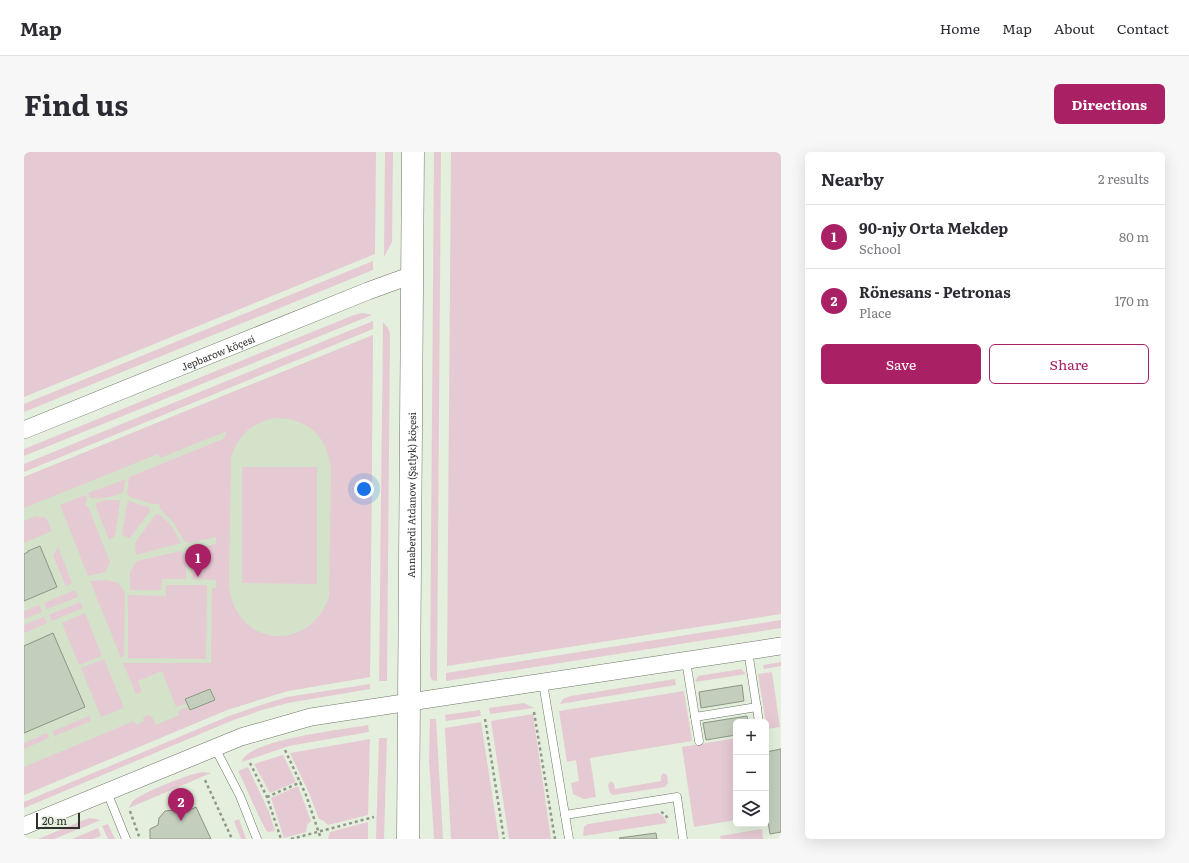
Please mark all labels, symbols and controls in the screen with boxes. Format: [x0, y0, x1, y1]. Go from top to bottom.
text: Map [20, 14, 62, 42]
text: Home [940, 18, 980, 38]
text: Map [1002, 18, 1032, 38]
text: About [1054, 18, 1095, 38]
text: Contact [1117, 18, 1169, 38]
text: Find us [24, 83, 128, 125]
button: Directions [1054, 84, 1165, 124]
text: Nearby [821, 166, 884, 191]
text: 2 results [1098, 169, 1149, 188]
text: 90-njy Orta Mekdep [859, 216, 1008, 239]
text: 1 [831, 227, 837, 246]
text: 80 m [1119, 227, 1149, 246]
text: School [859, 239, 901, 258]
text: Rönesans - Petronas [859, 280, 1011, 303]
text: 2 [831, 291, 837, 310]
text: 170 m [1115, 291, 1149, 310]
text: Place [859, 303, 891, 322]
street label: Jepbarow köçesi [179, 330, 257, 373]
button: Save [821, 344, 981, 384]
button: Share [989, 344, 1149, 384]
street label: Annaberdi Atdanow (Şatlyk) köçesi [402, 411, 419, 578]
your location [354, 479, 374, 499]
pin: 1 [185, 544, 211, 577]
map controls [733, 719, 769, 827]
button: + [733, 719, 769, 755]
button: − [733, 755, 769, 791]
pin: 2 [168, 788, 194, 821]
button: layers [733, 791, 769, 827]
scale bar [36, 811, 80, 830]
text: 20 m [42, 812, 67, 828]

